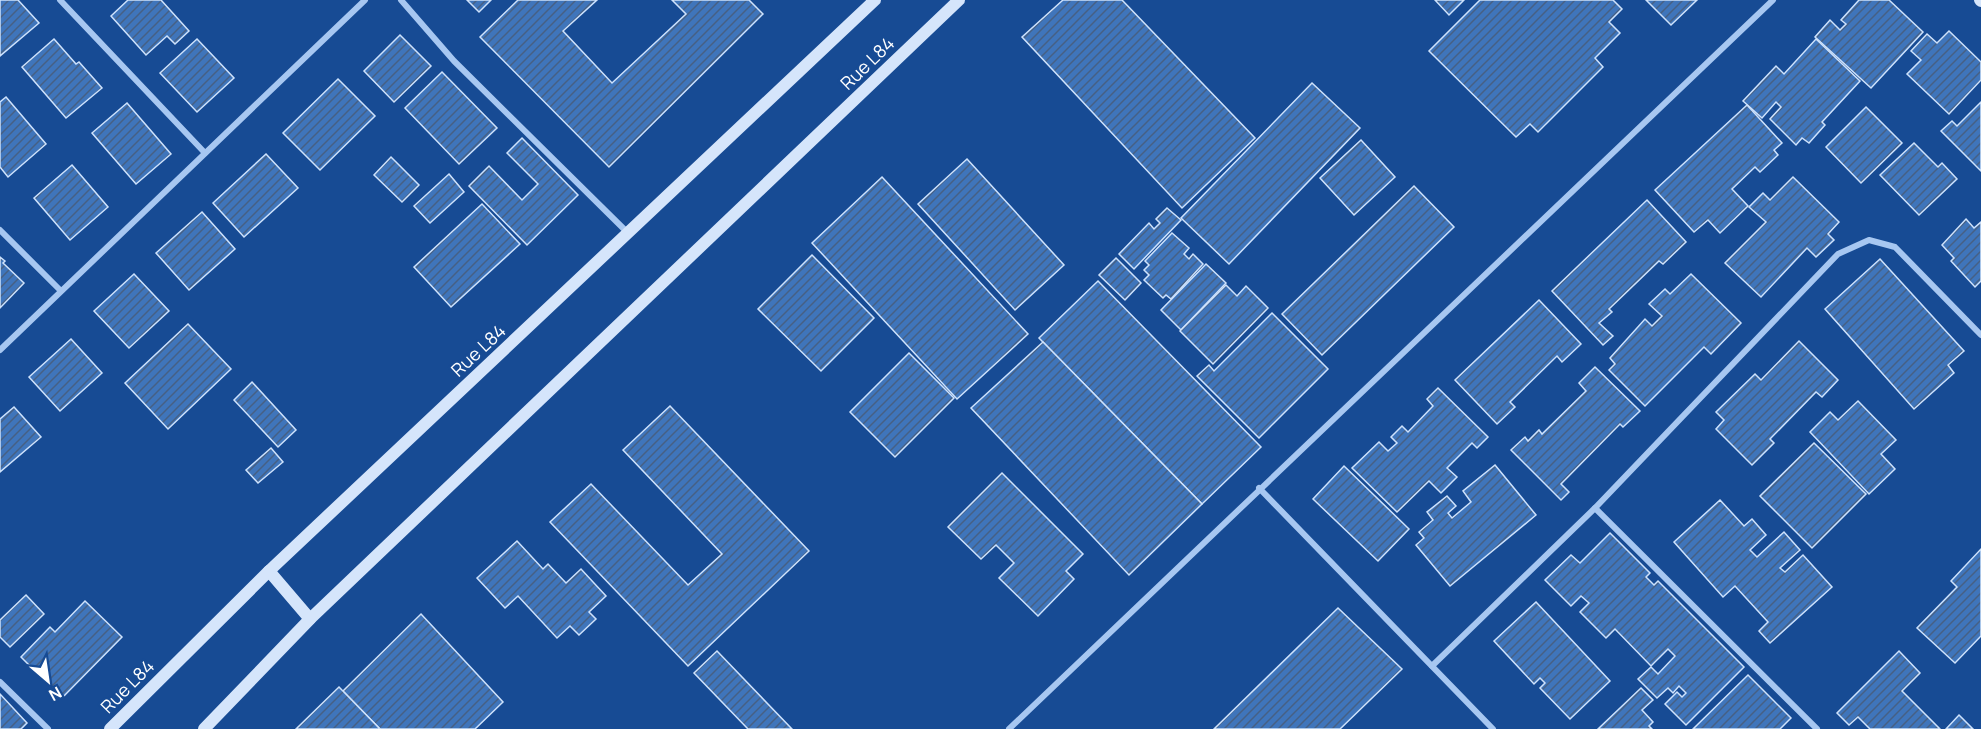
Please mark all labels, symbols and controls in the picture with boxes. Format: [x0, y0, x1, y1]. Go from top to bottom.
street label: Rue L84 [835, 31, 899, 95]
street label: Rue L84 [446, 319, 510, 381]
north arrow [18, 651, 78, 711]
street label: Rue L84 [95, 654, 159, 718]
text: N [45, 682, 66, 707]

